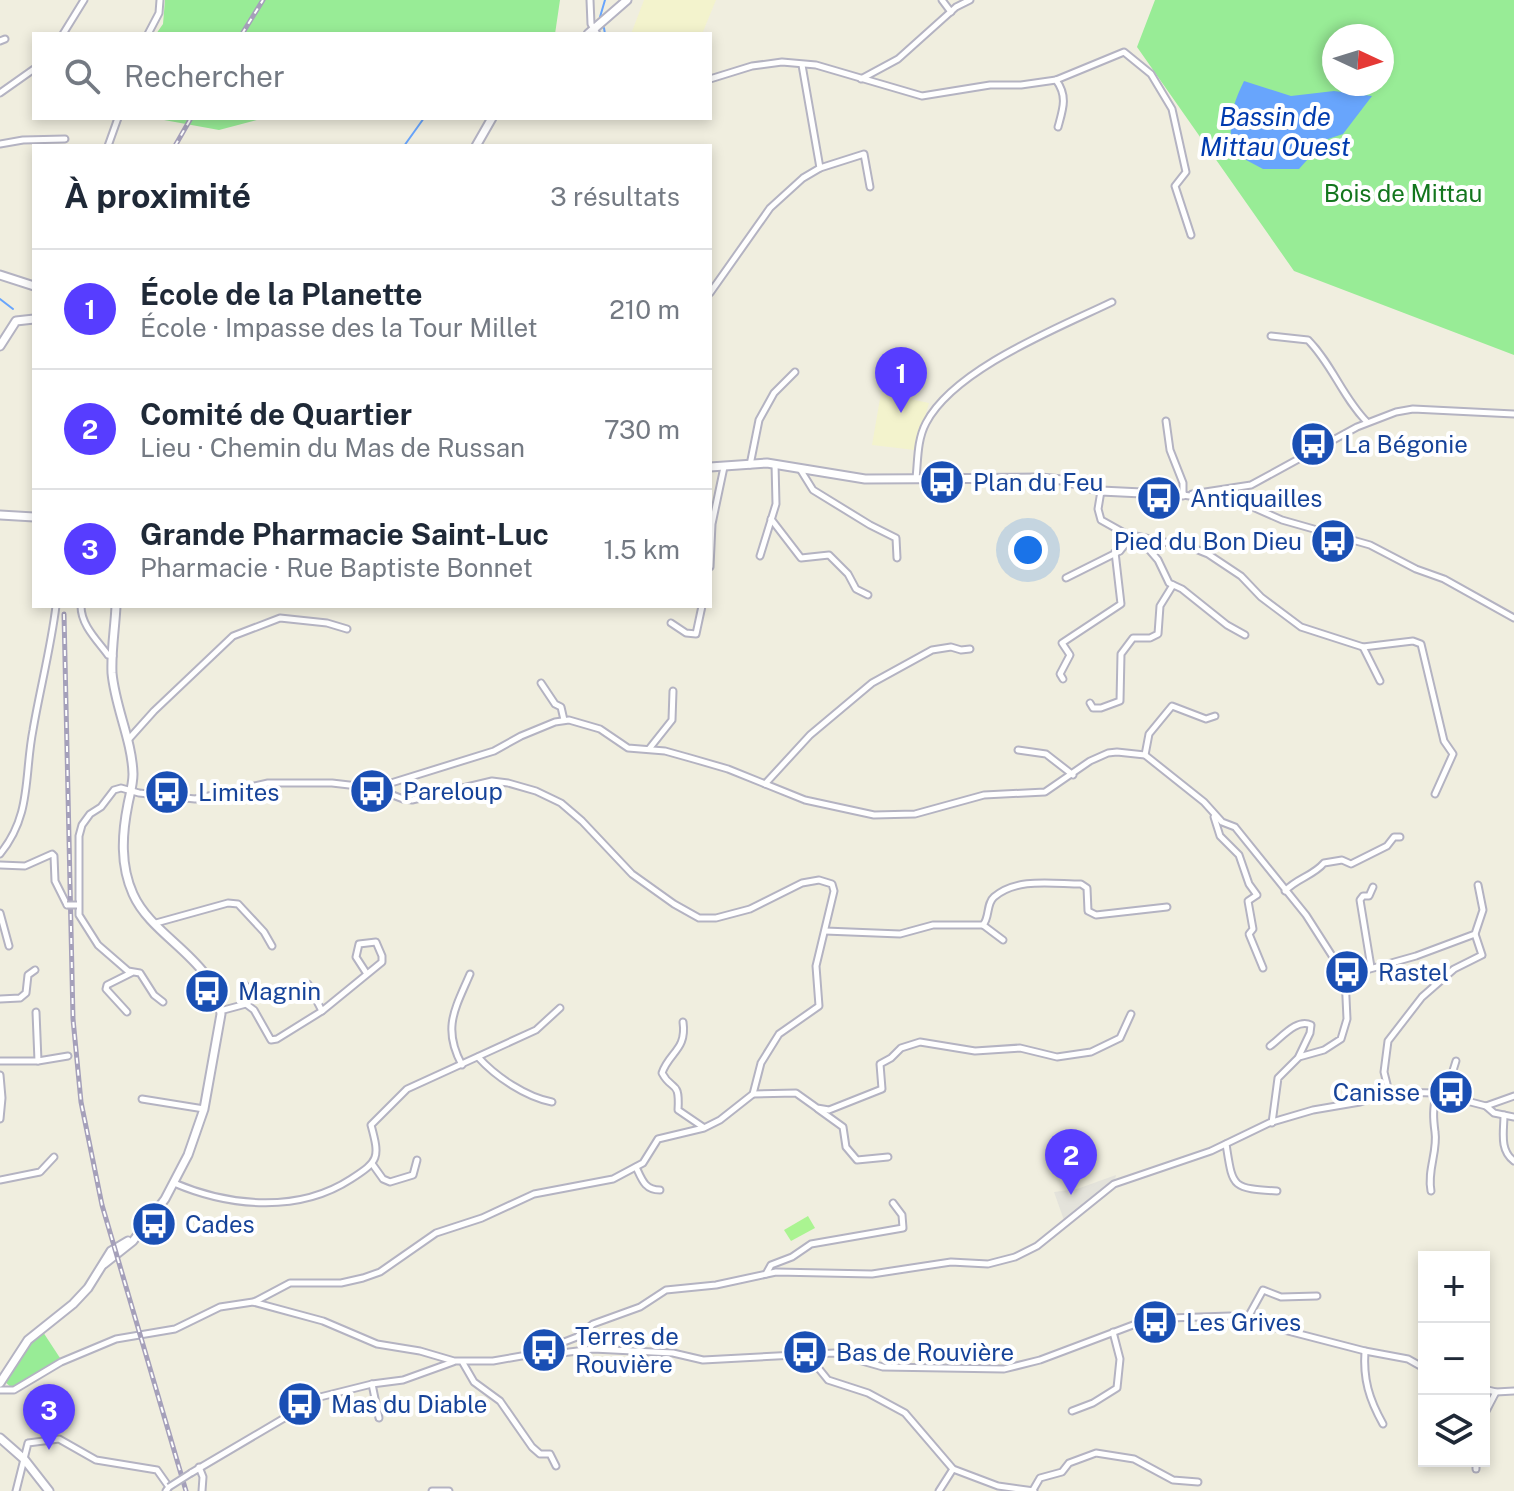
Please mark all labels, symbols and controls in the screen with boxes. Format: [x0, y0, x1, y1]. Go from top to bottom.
north arrow [1322, 24, 1394, 96]
search box [32, 32, 712, 120]
icon: search [60, 54, 104, 98]
text: Rechercher [124, 58, 285, 94]
water label: Bassin de Mittau Ouest [1200, 101, 1350, 162]
text: À proximité [64, 176, 251, 216]
park label: Bois de Mittau [1324, 179, 1482, 207]
text: 3 résultats [550, 181, 680, 212]
text: École de la Planette [140, 276, 423, 312]
text: 1 [84, 294, 96, 325]
text: 210 m [609, 294, 680, 325]
text: École · Impasse des la Tour Millet [140, 312, 538, 343]
pin: 1 [875, 347, 927, 413]
text: Comité de Quartier [140, 396, 412, 432]
text: 2 [82, 414, 98, 445]
text: 730 m [604, 414, 680, 445]
bus stop icon: La Bégonie [1289, 420, 1337, 468]
place label: La Bégonie [1344, 430, 1468, 458]
text: Lieu · Chemin du Mas de Russan [140, 432, 525, 463]
bus stop icon: Plan du Feu [918, 458, 966, 506]
place label: Plan du Feu [973, 468, 1104, 496]
bus stop icon: Antiquailles [1135, 474, 1183, 522]
place label: Antiquailles [1190, 484, 1322, 512]
text: Grande Pharmacie Saint-Luc [140, 516, 549, 552]
bus stop icon: Pied du Bon Dieu [1309, 517, 1357, 565]
place label: Pied du Bon Dieu [1114, 527, 1302, 555]
your location [1008, 530, 1048, 570]
text: 3 [81, 534, 99, 565]
text: 1.5 km [604, 534, 680, 565]
text: Pharmacie · Rue Baptiste Bonnet [140, 552, 533, 583]
bus stop icon: Pareloup [348, 767, 396, 815]
bus stop icon: Limites [143, 768, 191, 816]
place label: Pareloup [403, 777, 503, 805]
place label: Limites [198, 778, 279, 806]
bus stop icon: Rastel [1323, 948, 1371, 996]
place label: Rastel [1378, 958, 1449, 986]
bus stop icon: Magnin [183, 967, 231, 1015]
place label: Magnin [238, 977, 321, 1005]
bus stop icon: Canisse [1427, 1068, 1475, 1116]
place label: Canisse [1333, 1078, 1420, 1106]
pin: 2 [1045, 1129, 1097, 1195]
bus stop icon: Cades [130, 1200, 178, 1248]
place label: Cades [185, 1210, 255, 1238]
map controls [1418, 1251, 1490, 1467]
button: + [1418, 1251, 1490, 1323]
bus stop icon: Les Grives [1131, 1298, 1179, 1346]
place label: Les Grives [1186, 1308, 1301, 1336]
place label: Terres de Rouvière [575, 1322, 679, 1378]
button: − [1418, 1323, 1490, 1395]
bus stop icon: Terres de Rouvière [520, 1326, 568, 1374]
bus stop icon: Bas de Rouvière [781, 1328, 829, 1376]
place label: Bas de Rouvière [836, 1338, 1014, 1366]
bus stop icon: Mas du Diable [276, 1380, 324, 1428]
pin: 3 [23, 1384, 75, 1450]
place label: Mas du Diable [331, 1390, 487, 1418]
button: layers [1418, 1395, 1490, 1467]

